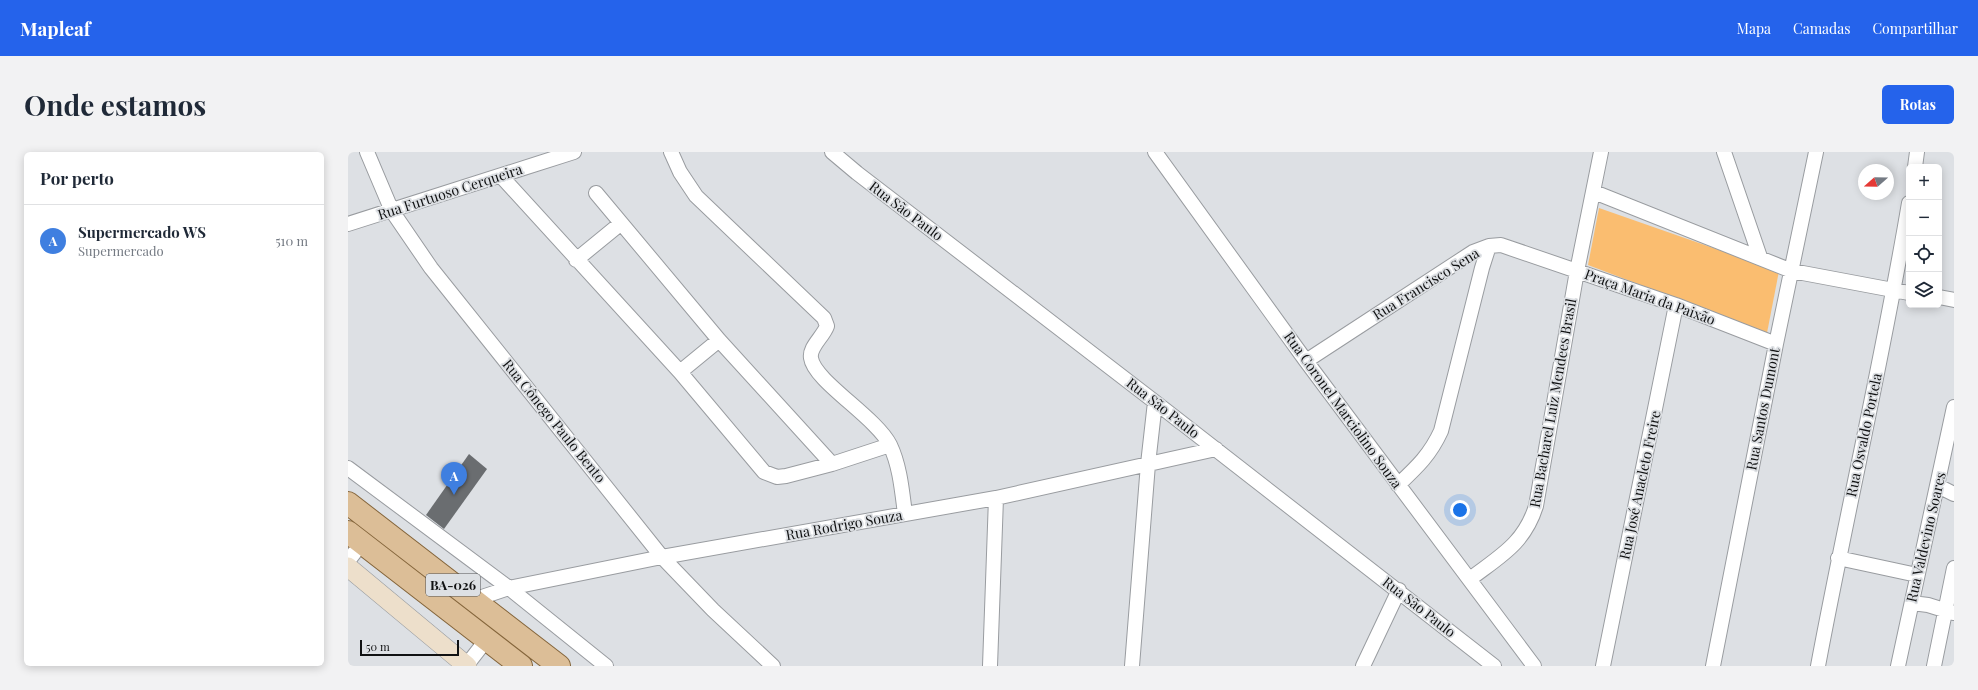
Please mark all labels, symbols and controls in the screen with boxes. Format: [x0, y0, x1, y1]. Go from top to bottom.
text: Mapleaf [20, 15, 91, 41]
text: Mapa [1737, 19, 1771, 38]
text: Camadas [1793, 19, 1850, 38]
text: Compartilhar [1872, 19, 1958, 38]
button: Rotas [1882, 85, 1954, 124]
text: Onde estamos [24, 86, 206, 123]
street label: Rua Furtuoso Cerqueira [375, 159, 525, 224]
north arrow [1858, 164, 1894, 200]
map controls [1906, 164, 1942, 308]
button: + [1906, 164, 1942, 200]
text: Por perto [40, 167, 114, 189]
street label: Rua São Paulo [865, 177, 947, 245]
button: − [1906, 200, 1942, 236]
text: Supermercado WS [78, 222, 206, 242]
text: A [49, 232, 57, 249]
text: 510 m [275, 232, 308, 249]
button: locate [1906, 236, 1942, 272]
text: Supermercado [78, 242, 164, 259]
street label: Rua Francisco Sena [1369, 243, 1483, 324]
street label: Praça Maria da Paixão [1582, 264, 1718, 329]
button: layers [1906, 272, 1942, 308]
street label: Rua Bacharel Luiz Mendees Brasil [1525, 297, 1580, 509]
street label: Rua Coronel Marciolino Souza [1280, 327, 1407, 492]
street label: Rua Santos Dumont [1741, 345, 1784, 472]
street label: Rua Cônego Paulo Bento [499, 355, 610, 487]
street label: Rua Osvaldo Portela [1841, 371, 1886, 498]
street label: Rua São Paulo [1123, 373, 1204, 442]
street label: Rua José Anacleto Freire [1614, 409, 1665, 561]
pin: A [441, 462, 467, 495]
street label: Rua Valdevino Soares [1901, 470, 1950, 604]
your location [1450, 500, 1470, 520]
street label: Rua Rodrigo Souza [784, 505, 904, 544]
street label: Rua São Paulo [1379, 572, 1460, 641]
road number: BA-026 [426, 574, 480, 596]
scale bar [360, 638, 459, 657]
text: 50 m [366, 639, 390, 654]

